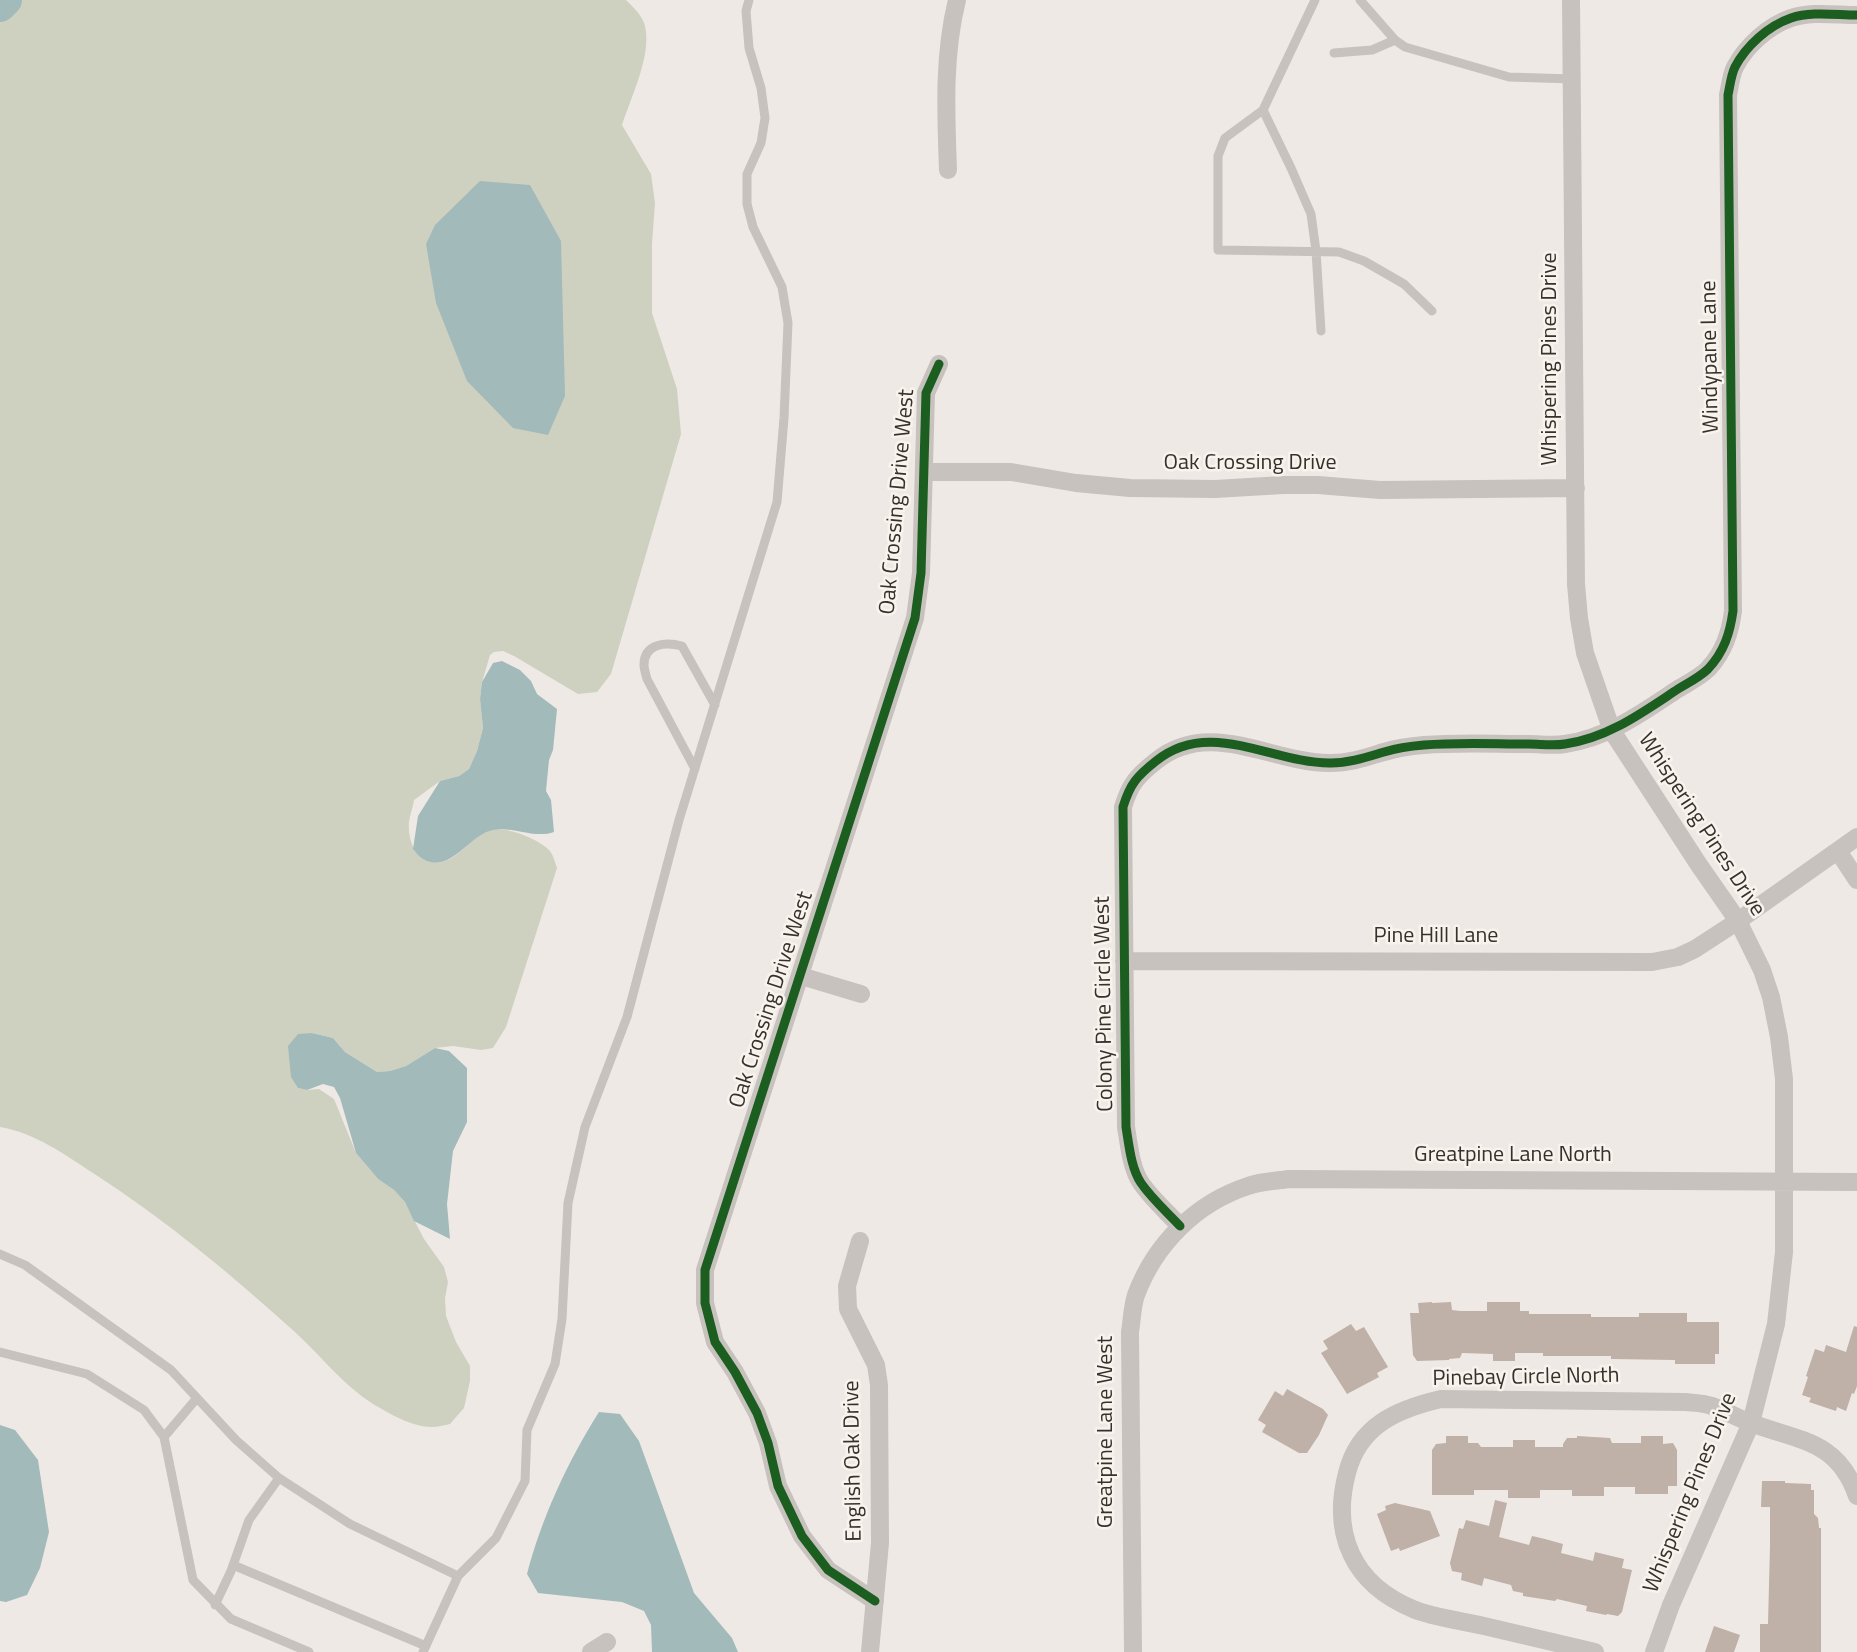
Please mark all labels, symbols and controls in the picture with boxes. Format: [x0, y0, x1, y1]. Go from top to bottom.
street label: Whispering Pines Drive [1538, 252, 1564, 466]
street label: Windypane Lane [1696, 280, 1726, 434]
street label: Oak Crossing Drive West [875, 388, 921, 616]
street label: Oak Crossing Drive [1163, 451, 1337, 477]
street label: Whispering Pines Drive [1632, 728, 1770, 922]
street label: Oak Crossing Drive West [725, 888, 819, 1112]
street label: Colony Pine Circle West [1090, 896, 1120, 1112]
street label: Pine Hill Lane [1374, 924, 1498, 950]
street label: Greatpine Lane North [1414, 1143, 1612, 1169]
street label: Greatpine Lane West [1094, 1336, 1120, 1528]
street label: Pinebay Circle North [1432, 1363, 1620, 1393]
street label: English Oak Drive [839, 1380, 869, 1542]
street label: Whispering Pines Drive [1639, 1389, 1743, 1597]

